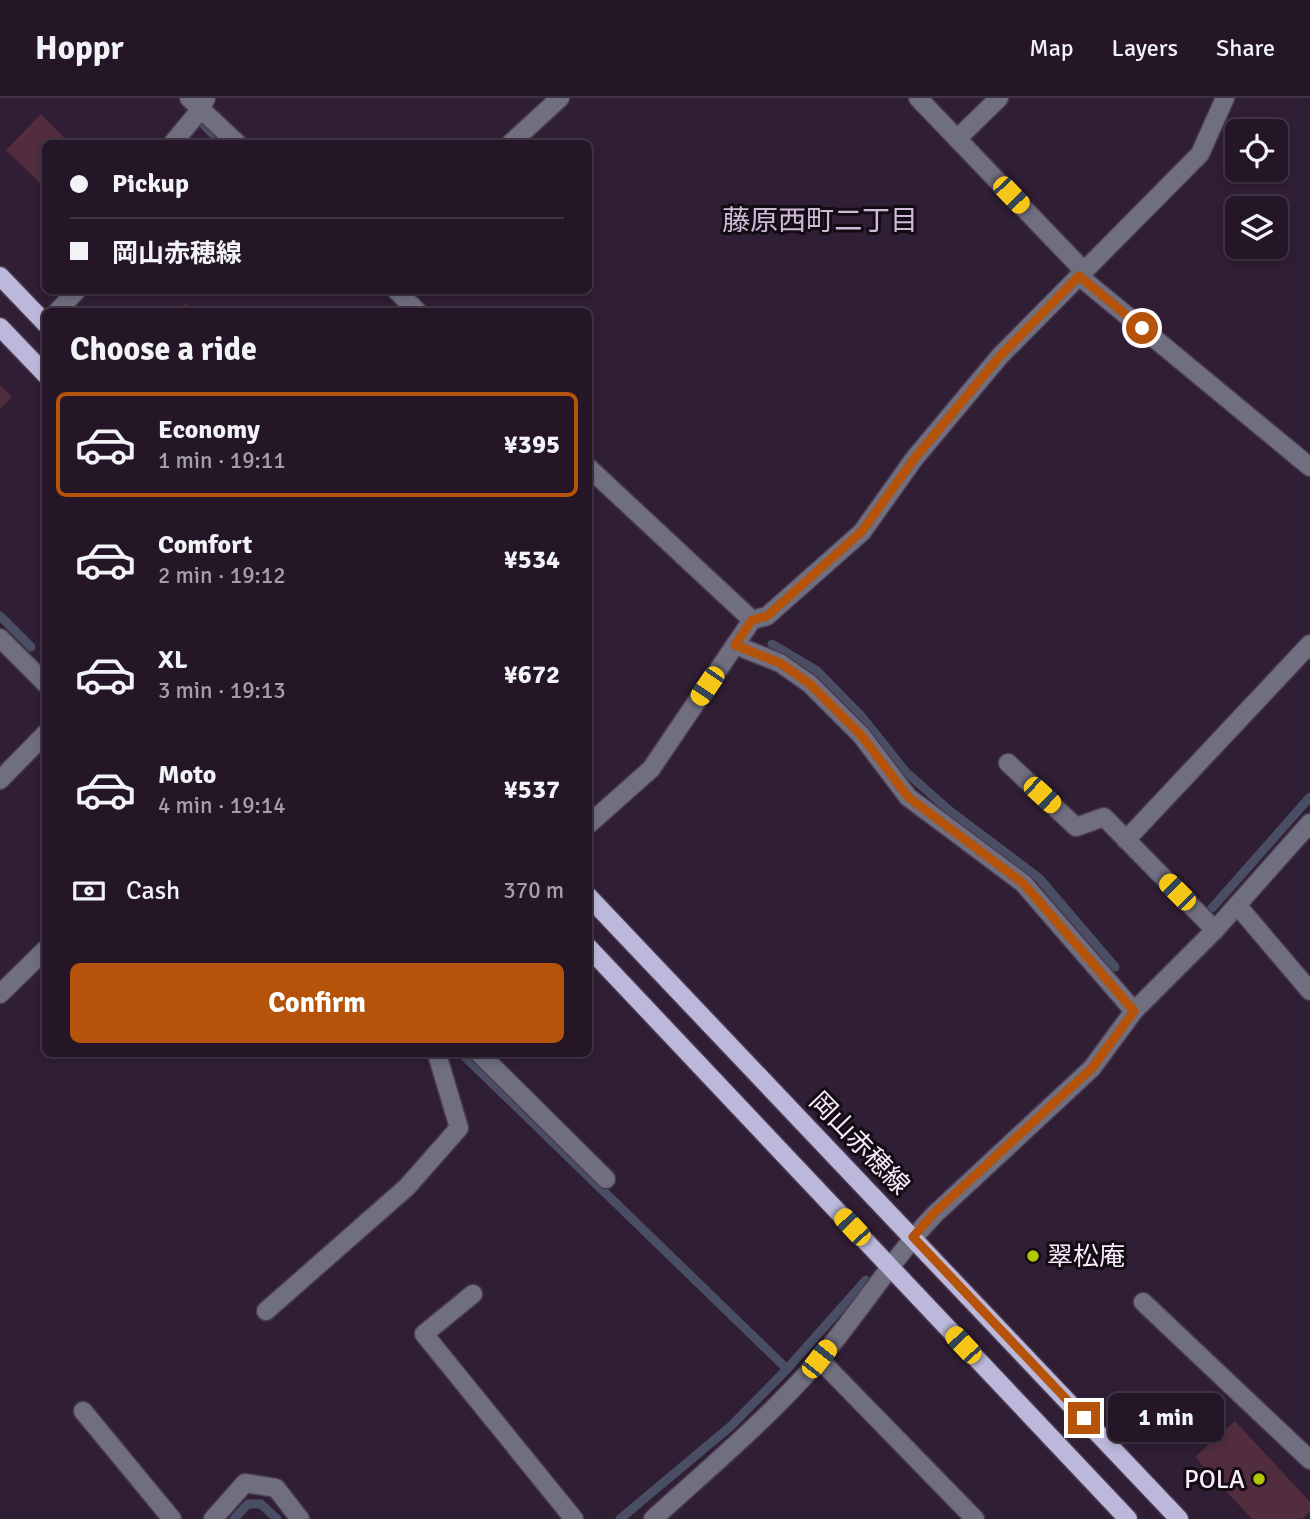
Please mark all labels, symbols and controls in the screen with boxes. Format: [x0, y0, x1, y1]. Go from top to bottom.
text: Hoppr [35, 28, 124, 69]
text: Map [1029, 33, 1074, 63]
text: Layers [1112, 33, 1178, 63]
text: Share [1216, 33, 1275, 63]
map controls [1225, 119, 1288, 259]
button: locate [1225, 119, 1288, 182]
text: Pickup [112, 168, 189, 200]
car [989, 173, 1034, 217]
button: layers [1225, 196, 1288, 259]
district label: 藤原西町二丁目 [722, 204, 918, 238]
text: 岡山赤穂線 [112, 238, 242, 270]
route start [1126, 312, 1158, 344]
text: Choose a ride [70, 330, 257, 369]
icon: car [74, 413, 137, 476]
text: Economy [158, 414, 260, 446]
text: ¥395 [504, 429, 560, 461]
text: 1 min · 19:11 [158, 446, 286, 475]
icon: car [74, 528, 137, 591]
text: Comfort [158, 529, 252, 561]
text: ¥534 [504, 544, 560, 576]
text: 2 min · 19:12 [158, 561, 286, 590]
icon: car [74, 643, 137, 706]
text: XL [158, 644, 188, 676]
text: ¥672 [504, 659, 560, 691]
car [687, 663, 728, 709]
text: 3 min · 19:13 [158, 676, 286, 705]
icon: car [74, 758, 137, 821]
text: Moto [158, 759, 216, 791]
car [1020, 773, 1065, 817]
text: ¥537 [504, 774, 560, 806]
text: 4 min · 19:14 [158, 791, 286, 820]
car [1155, 870, 1200, 914]
icon: cash [70, 872, 108, 910]
text: Cash [126, 875, 180, 907]
text: 370 m [503, 876, 564, 905]
button: Confirm [70, 963, 564, 1043]
street label: 岡山赤穂線 [803, 1086, 916, 1202]
car [830, 1204, 875, 1250]
place label: 翠松庵 [1047, 1241, 1125, 1273]
marker: 翠松庵 [1025, 1248, 1041, 1264]
car [941, 1322, 986, 1368]
car [798, 1336, 841, 1382]
callout: 1 min [1108, 1394, 1224, 1442]
route end [1068, 1402, 1100, 1434]
text: 1 min [1138, 1403, 1194, 1432]
place label: POLA [1184, 1464, 1245, 1496]
marker: POLA [1251, 1471, 1267, 1487]

